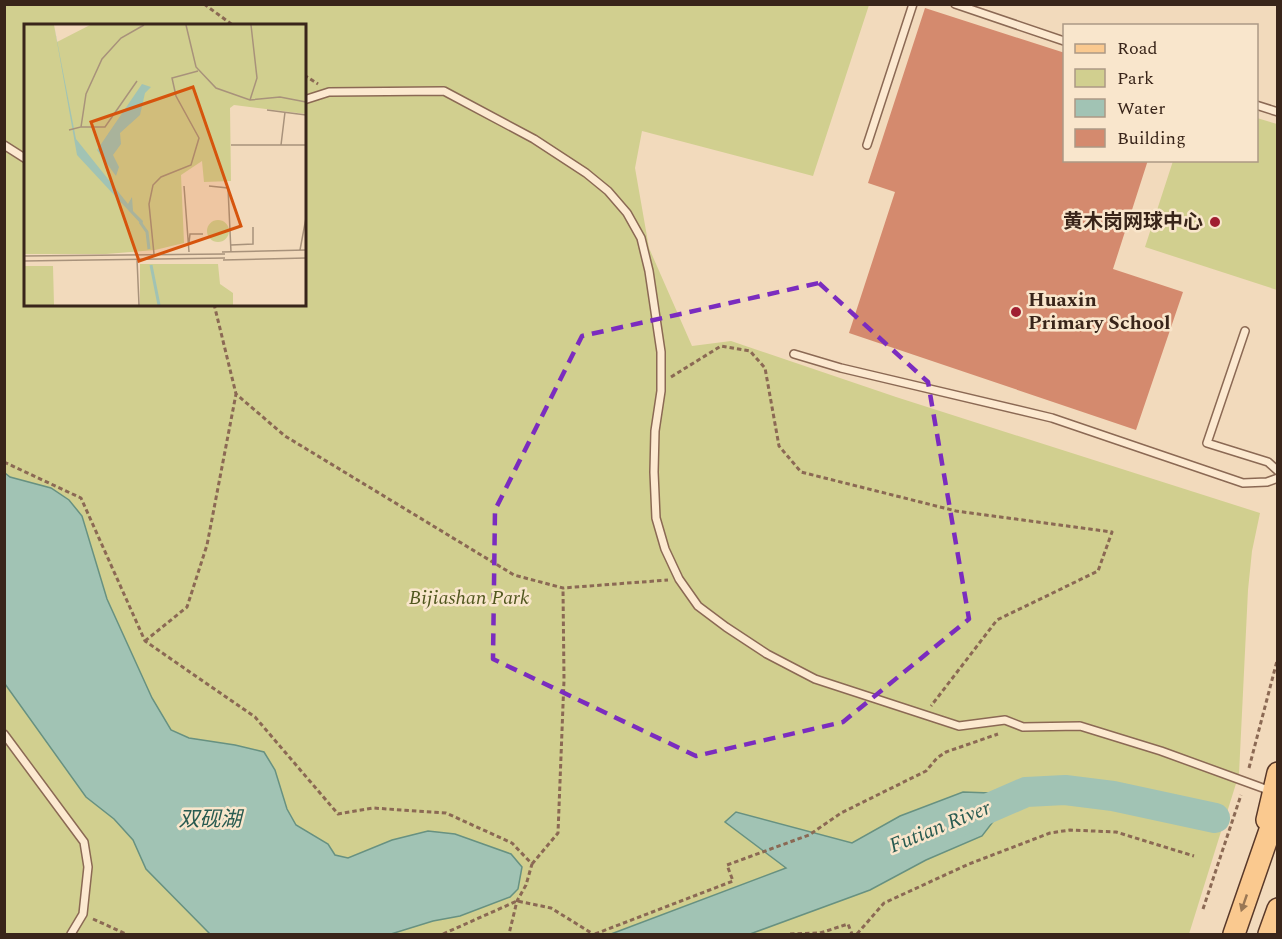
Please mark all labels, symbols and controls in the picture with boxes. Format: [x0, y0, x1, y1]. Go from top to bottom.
inset map [24, 24, 306, 306]
legend [1063, 24, 1258, 162]
text: Road [1117, 35, 1158, 62]
text: Park [1117, 65, 1154, 92]
text: Water [1117, 95, 1165, 122]
text: Building [1117, 125, 1186, 152]
place label: 黄木岗网球中心 [1063, 207, 1203, 237]
marker: 黄木岗网球中心 [1208, 215, 1222, 229]
place label: Huaxin Primary School [1028, 285, 1171, 338]
marker: Huaxin Primary School [1009, 305, 1023, 319]
park label: Bijiashan Park [409, 583, 530, 613]
water label: Futian River [884, 792, 996, 862]
water label: 双砚湖 [179, 804, 244, 836]
one-way arrow [1239, 894, 1249, 912]

